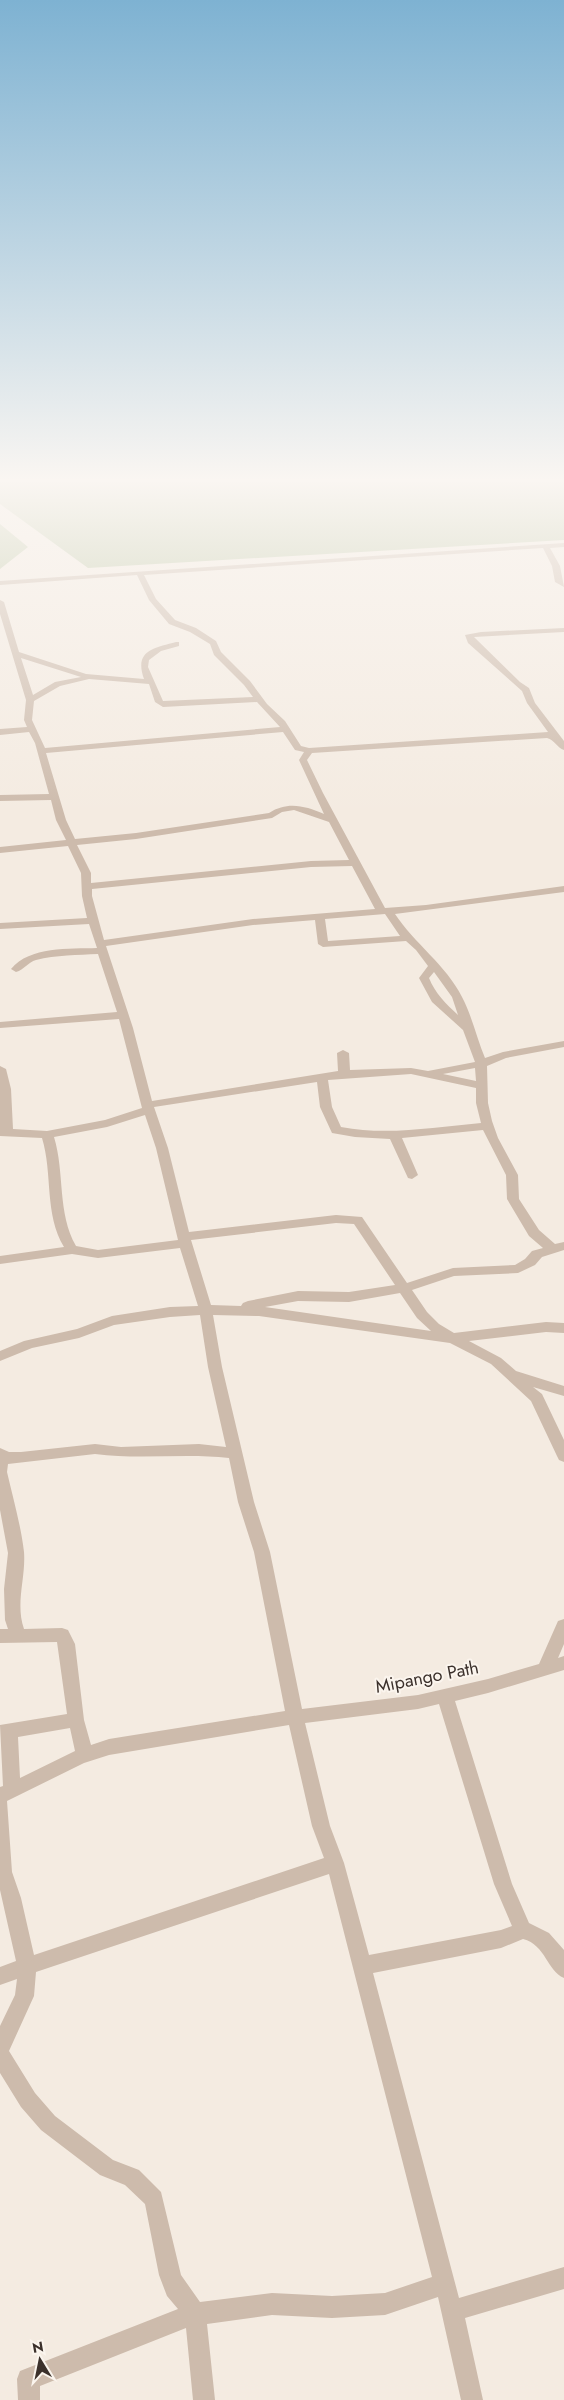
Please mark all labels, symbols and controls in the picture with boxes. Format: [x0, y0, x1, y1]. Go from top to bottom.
street label: Mipango Path [373, 1654, 481, 1700]
north arrow [15, 2335, 65, 2385]
text: N [31, 2336, 45, 2358]

